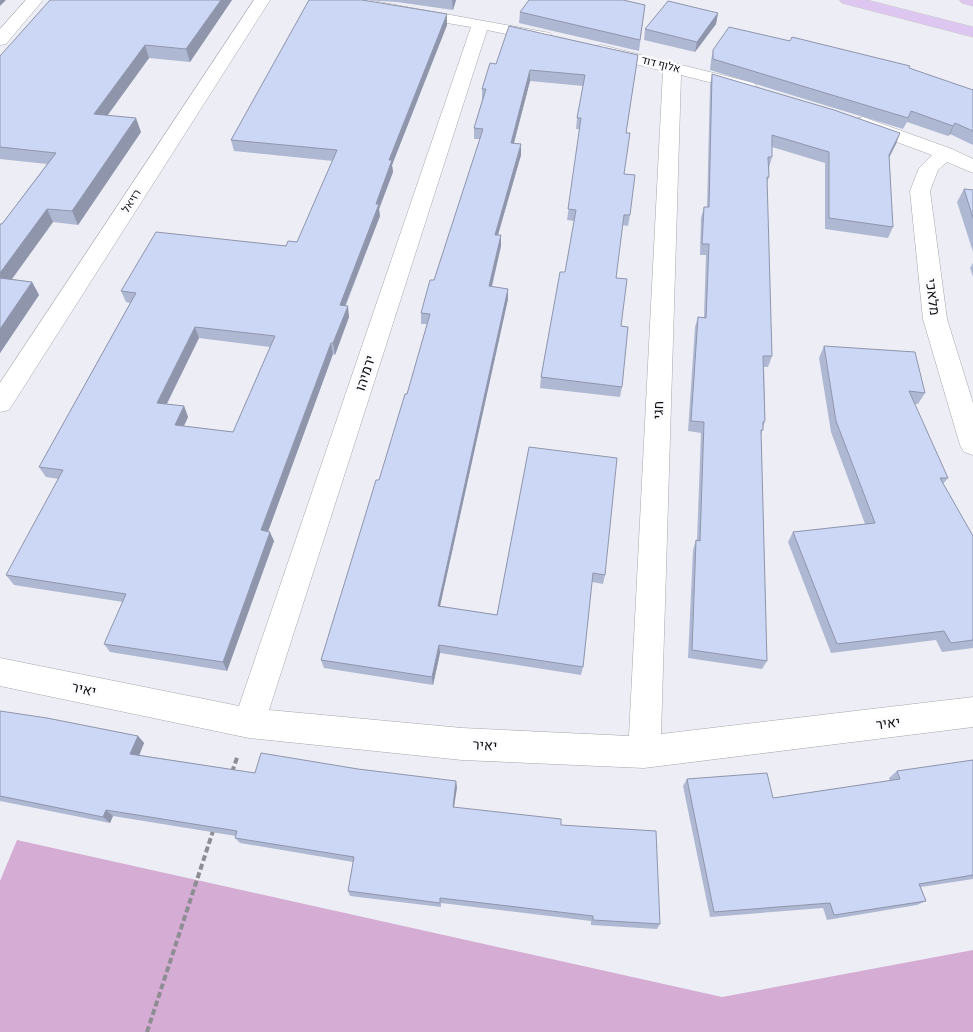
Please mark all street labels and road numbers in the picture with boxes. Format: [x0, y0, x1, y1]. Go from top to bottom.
street label: אלוף דוד [640, 52, 682, 76]
street label: רזיאל [118, 187, 144, 215]
street label: מלאכי [922, 278, 944, 316]
street label: ירמיהו [351, 353, 379, 393]
street label: חגי [649, 401, 667, 419]
street label: יאיר [70, 678, 98, 700]
street label: יאיר [875, 713, 901, 733]
street label: יאיר [472, 735, 498, 755]

